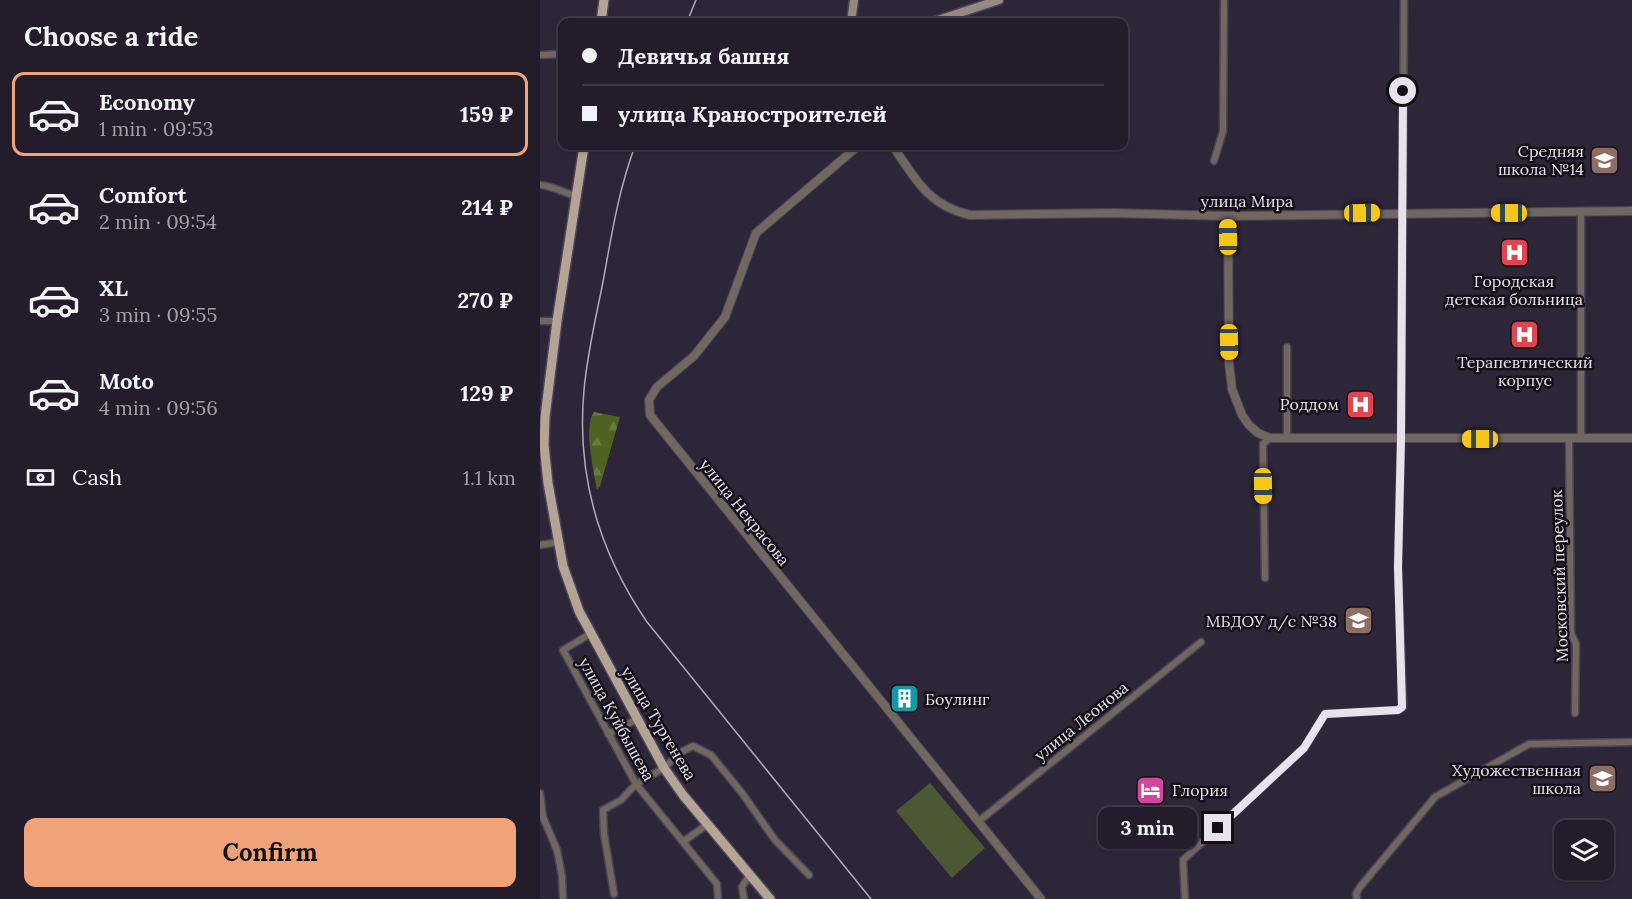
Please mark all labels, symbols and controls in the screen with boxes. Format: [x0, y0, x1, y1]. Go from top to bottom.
text: Choose a ride [24, 19, 198, 53]
text: Девичья башня [618, 42, 789, 70]
route start [1389, 77, 1416, 104]
icon: car [27, 87, 81, 141]
text: Economy [99, 88, 195, 116]
text: 159 ₽ [460, 100, 513, 128]
text: улица Краностроителей [618, 100, 887, 128]
text: 1 min · 09:53 [99, 116, 214, 141]
place label: Средняя школа №14 [1498, 141, 1584, 179]
school or university icon: Средняя школа №14 [1589, 144, 1621, 176]
icon: car [27, 180, 81, 234]
text: Comfort [99, 181, 187, 209]
street label: улица Мира [1201, 191, 1293, 211]
text: 214 ₽ [461, 193, 513, 221]
car [1344, 204, 1380, 222]
car [1491, 204, 1527, 222]
text: 2 min · 09:54 [99, 209, 217, 234]
car [1219, 219, 1237, 255]
hospital icon: Городская детская больница [1498, 237, 1530, 269]
place label: Городская детская больница [1445, 271, 1583, 309]
icon: car [27, 273, 81, 327]
text: XL [99, 274, 128, 302]
text: 270 ₽ [458, 286, 513, 314]
text: 3 min · 09:55 [99, 302, 217, 327]
hospital icon: Терапевтический корпус [1509, 318, 1541, 350]
car [1220, 324, 1238, 360]
place label: Терапевтический корпус [1457, 352, 1593, 390]
icon: car [27, 366, 81, 420]
text: Moto [99, 367, 154, 395]
text: 129 ₽ [460, 379, 513, 407]
hospital icon: Роддом [1344, 388, 1376, 420]
place label: Роддом [1280, 394, 1339, 414]
text: 4 min · 09:56 [99, 395, 218, 420]
car [1462, 430, 1498, 448]
street label: улица Некрасова [696, 454, 794, 570]
icon: cash [24, 461, 57, 494]
text: Cash [72, 463, 122, 491]
text: 1.1 km [463, 465, 516, 490]
car [1254, 468, 1272, 504]
street label: Московский переулок [1546, 489, 1572, 663]
school or university icon: МБДОУ д/с №38 [1342, 605, 1374, 637]
place label: МБДОУ д/с №38 [1206, 611, 1337, 632]
street label: улица Куйбышева [575, 654, 659, 784]
street label: улица Тургенева [617, 662, 701, 784]
street label: улица Леонова [1030, 677, 1132, 765]
building icon: Боулинг [888, 683, 920, 715]
place label: Боулинг [925, 689, 989, 709]
place label: Художественная школа [1452, 760, 1581, 798]
school or university icon: Художественная школа [1586, 763, 1618, 795]
hotel icon: Глория [1135, 774, 1167, 806]
place label: Глория [1172, 780, 1228, 800]
callout: 3 min [1098, 807, 1197, 849]
route end [1204, 814, 1231, 841]
text: 3 min [1120, 815, 1175, 840]
button: Confirm [24, 818, 516, 887]
map controls [1554, 820, 1614, 880]
button: layers [1554, 820, 1614, 880]

